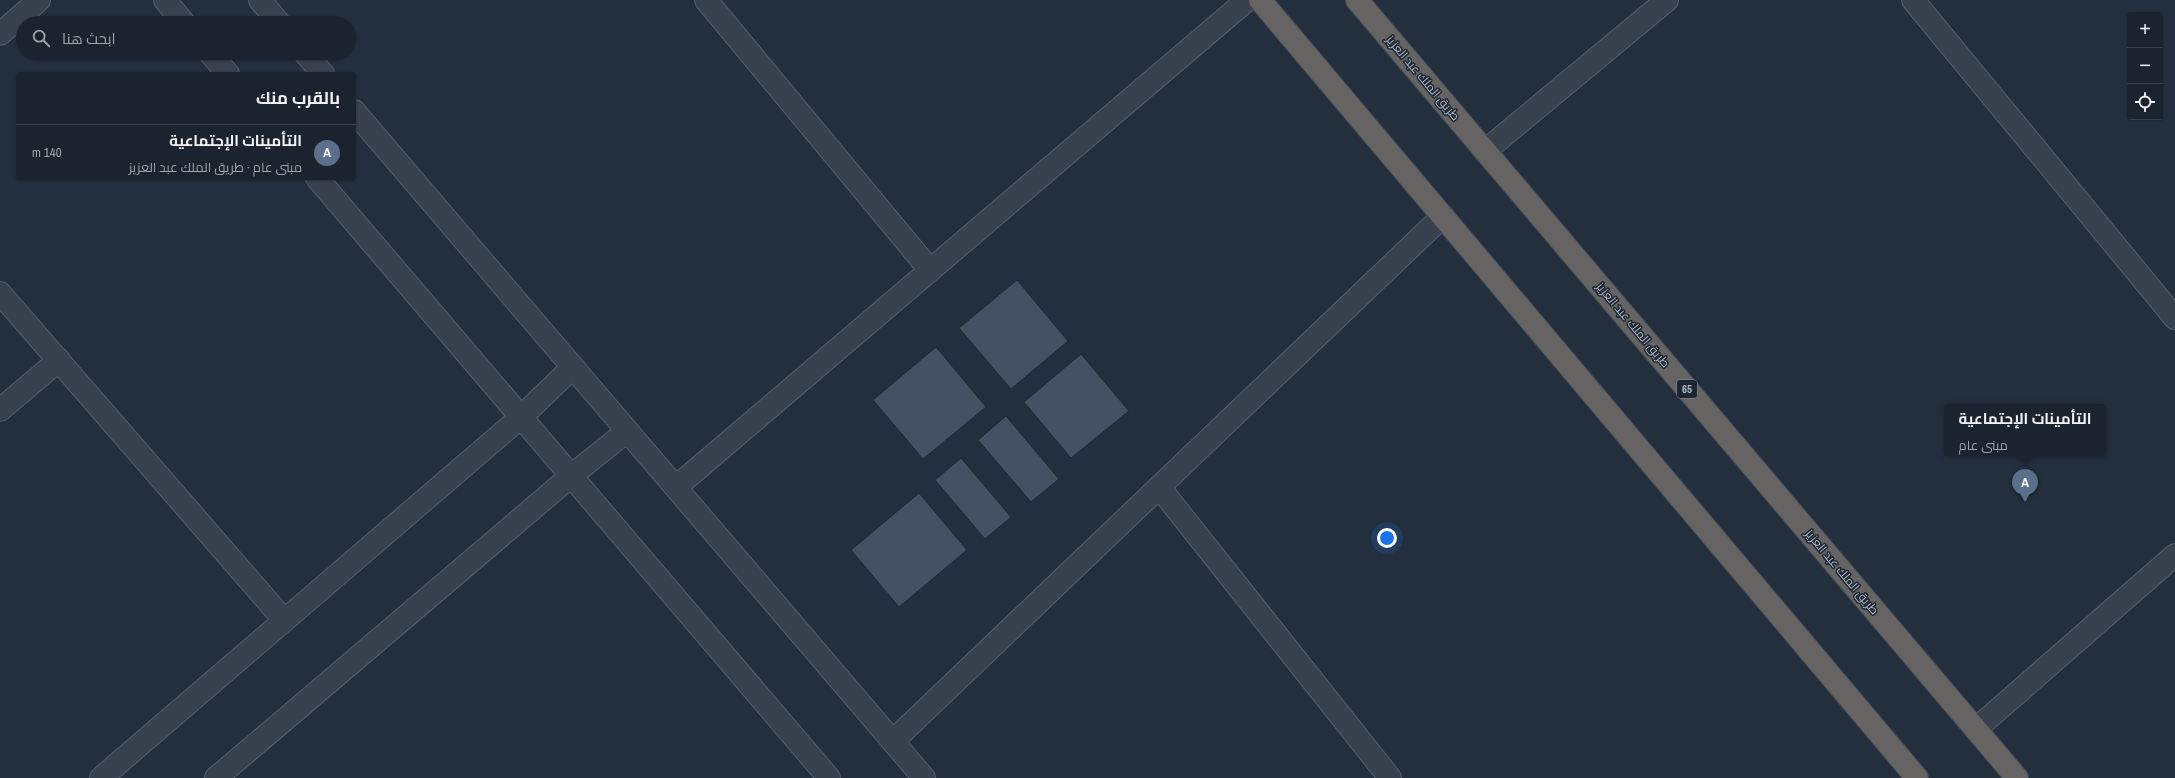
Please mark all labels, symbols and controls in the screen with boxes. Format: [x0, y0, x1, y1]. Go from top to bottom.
map controls [2127, 12, 2163, 120]
button: + [2127, 12, 2163, 48]
search box [16, 16, 356, 60]
icon: search [30, 27, 52, 49]
text: ابحث هنا [62, 28, 116, 49]
street label: طريق الملك عبد العزيز [1382, 31, 1463, 124]
button: − [2127, 48, 2163, 84]
button: locate [2127, 84, 2163, 120]
text: بالقرب منك [256, 86, 340, 109]
text: التأمينات الإجتماعية [169, 130, 302, 151]
text: 140 m [32, 144, 62, 161]
text: A [323, 144, 331, 161]
text: مبنى عام · طريق الملك عبد العزيز [129, 159, 302, 176]
street label: طريق الملك عبد العزيز [1592, 278, 1673, 371]
road number: 65 [1677, 380, 1697, 398]
popup [1944, 404, 2106, 456]
text: التأمينات الإجتماعية [1959, 408, 2091, 429]
text: مبنى عام [1959, 437, 2008, 454]
pin: A [2012, 469, 2038, 502]
street label: طريق الملك عبد العزيز [1801, 525, 1882, 618]
your location [1377, 528, 1397, 548]

